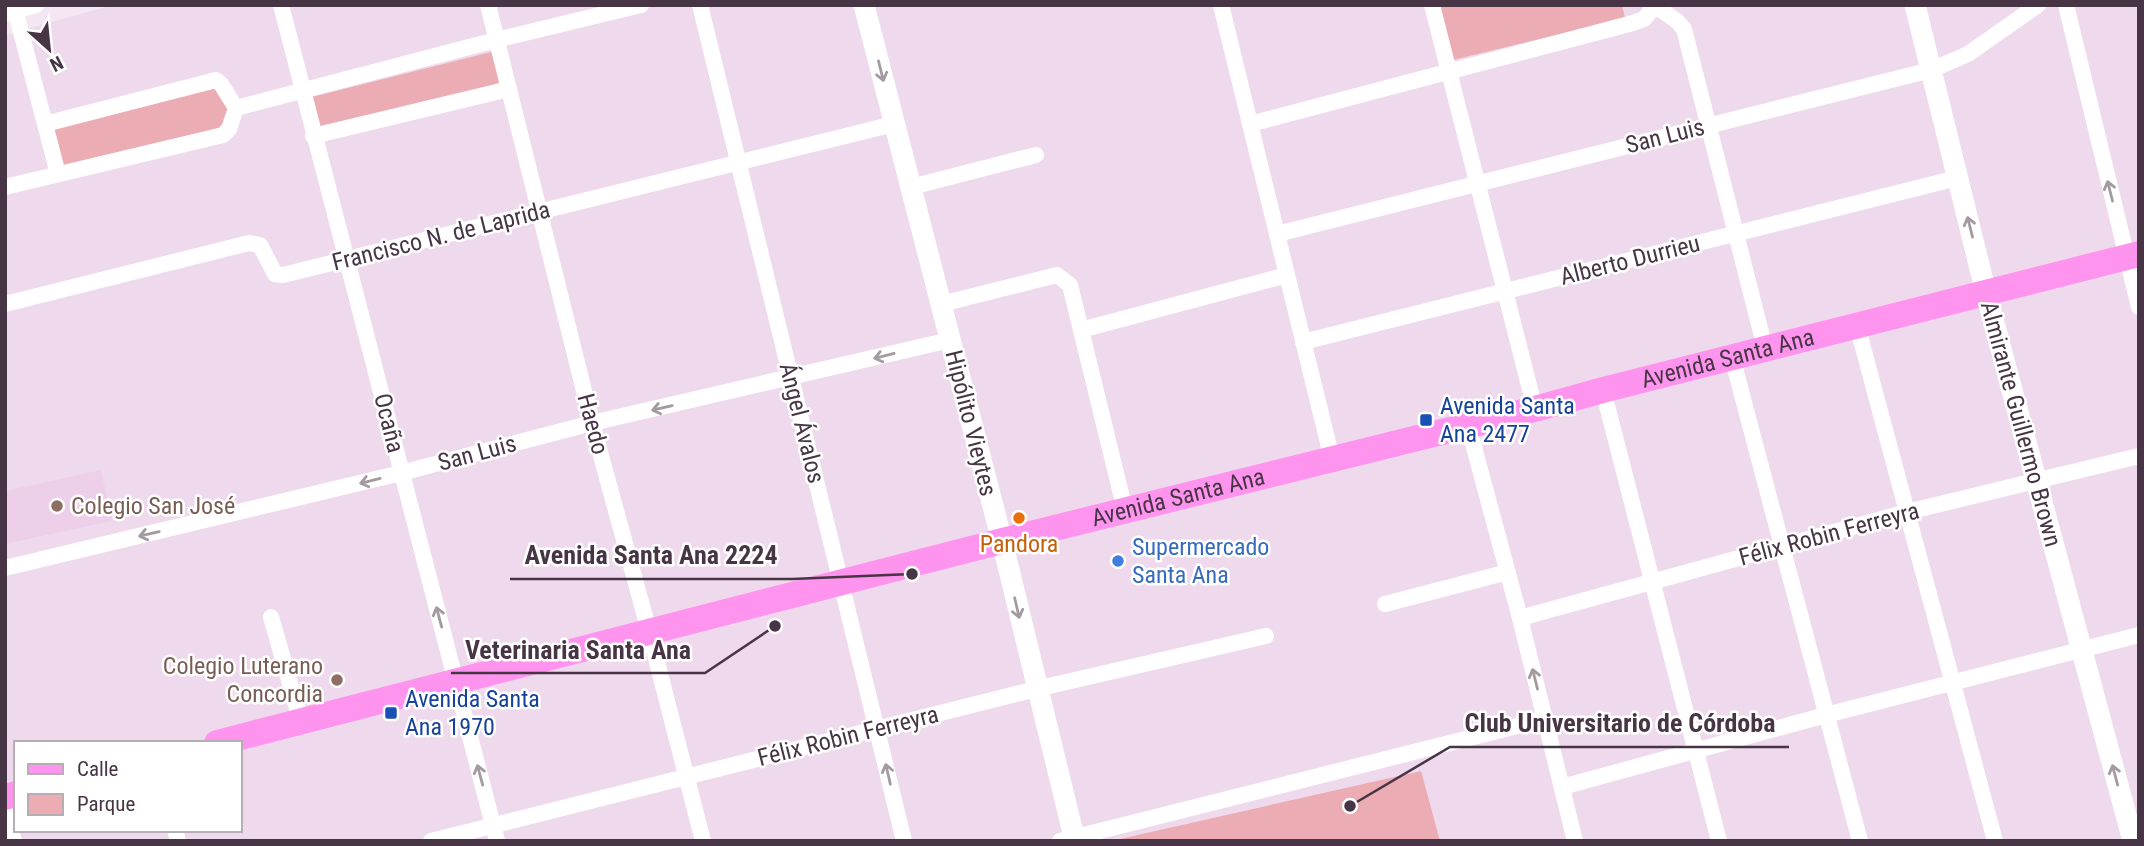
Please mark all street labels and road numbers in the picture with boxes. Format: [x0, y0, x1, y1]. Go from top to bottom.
street label: San Luis [1623, 113, 1707, 159]
street label: Francisco N. de Laprida [329, 195, 553, 277]
street label: Alberto Durrieu [1557, 229, 1703, 291]
street label: Almirante Guillermo Brown [1975, 298, 2067, 550]
street label: Avenida Santa Ana [1638, 323, 1817, 394]
street label: Hipólito Vieytes [939, 347, 1003, 499]
street label: Ángel Ávalos [774, 360, 830, 486]
street label: Ocaña [368, 390, 410, 456]
street label: Haedo [572, 391, 614, 457]
street label: San Luis [435, 429, 519, 477]
street label: Avenida Santa Ana [1089, 462, 1268, 532]
street label: Félix Robin Ferreyra [1736, 497, 1922, 571]
street label: Félix Robin Ferreyra [755, 700, 941, 772]

